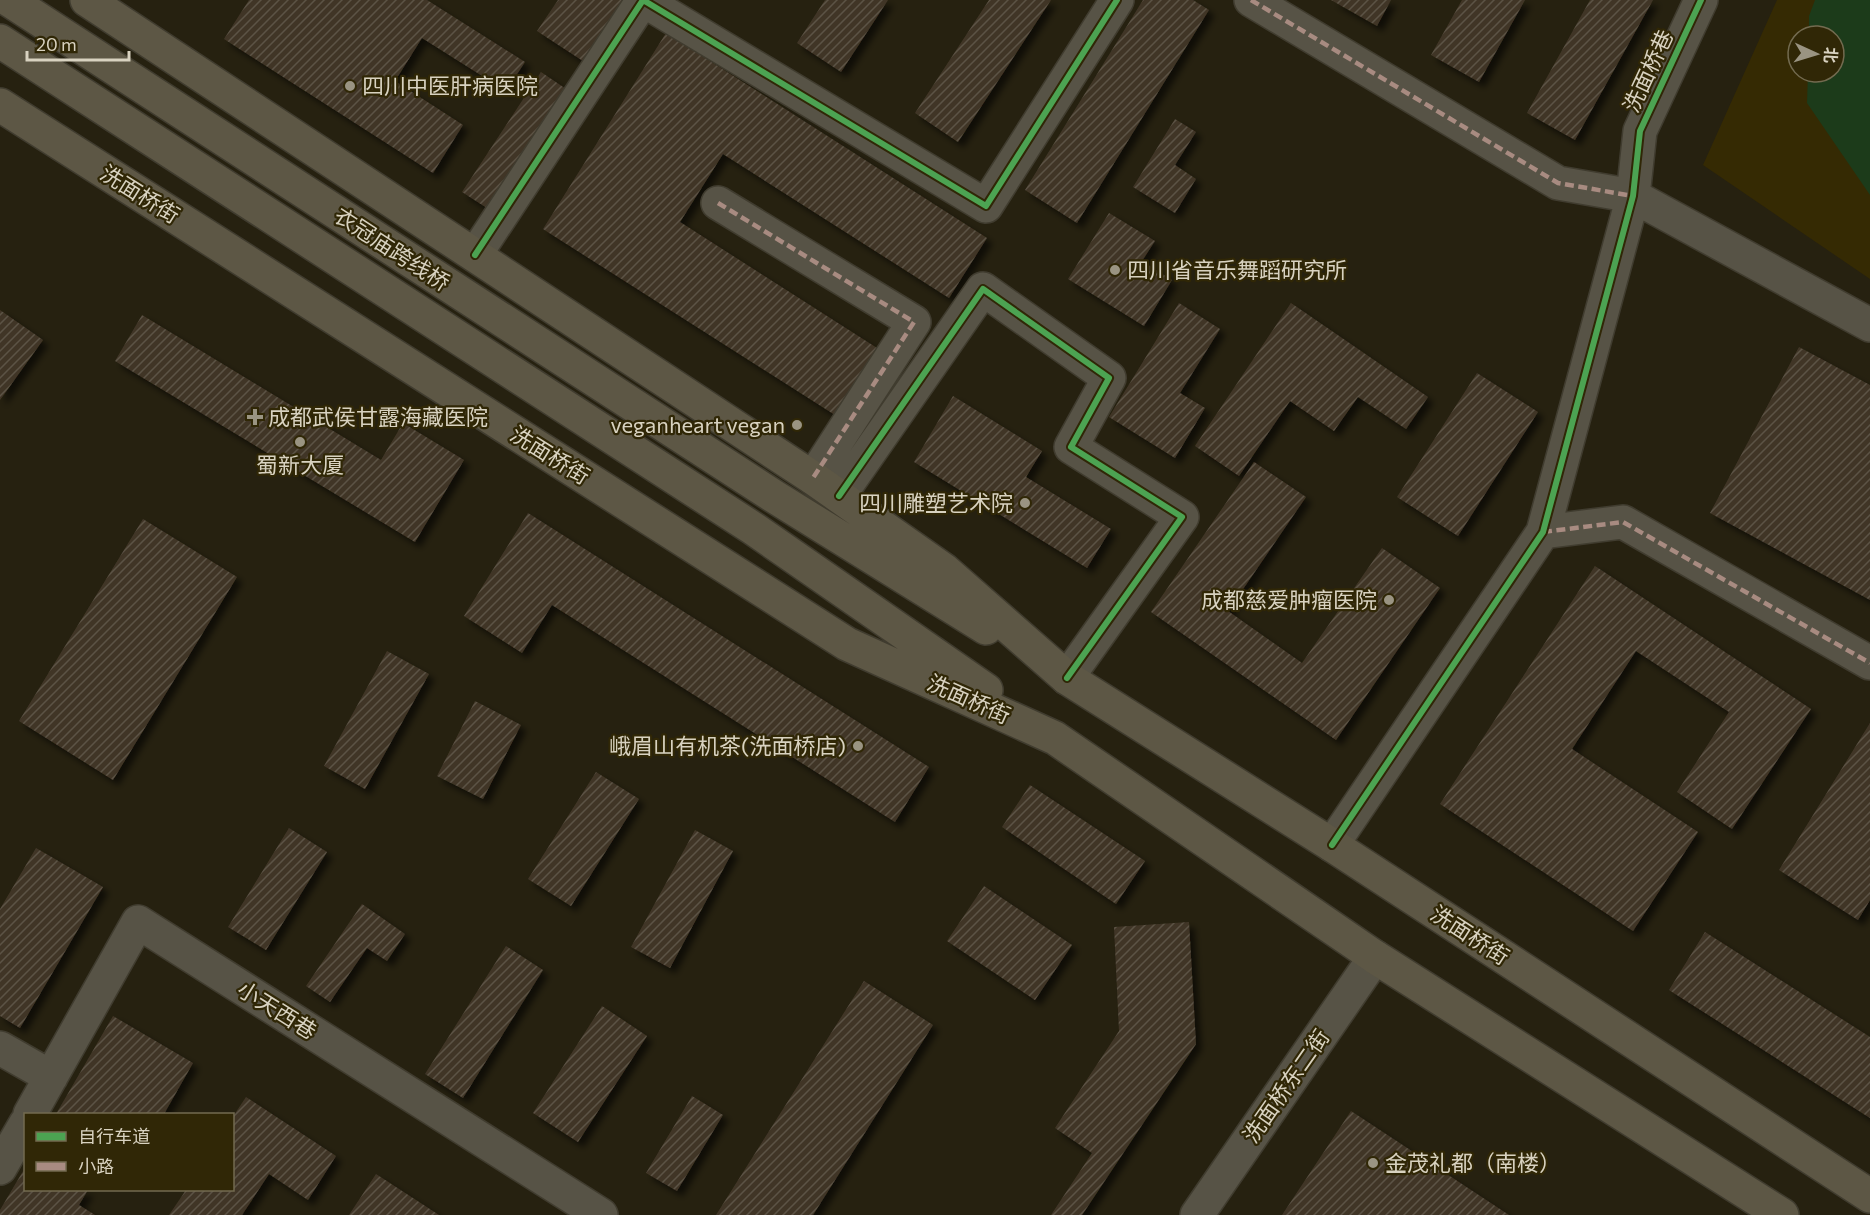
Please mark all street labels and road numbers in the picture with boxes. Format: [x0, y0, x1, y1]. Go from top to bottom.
street label: 洗面桥巷 [1617, 25, 1678, 116]
street label: 洗面桥街 [96, 159, 185, 228]
street label: 衣冠庙跨线桥 [330, 201, 455, 296]
street label: 洗面桥街 [506, 420, 595, 489]
street label: 洗面桥街 [924, 668, 1015, 729]
street label: 洗面桥街 [1426, 899, 1515, 970]
street label: 小天西巷 [233, 975, 322, 1044]
street label: 洗面桥东二街 [1237, 1024, 1335, 1148]

